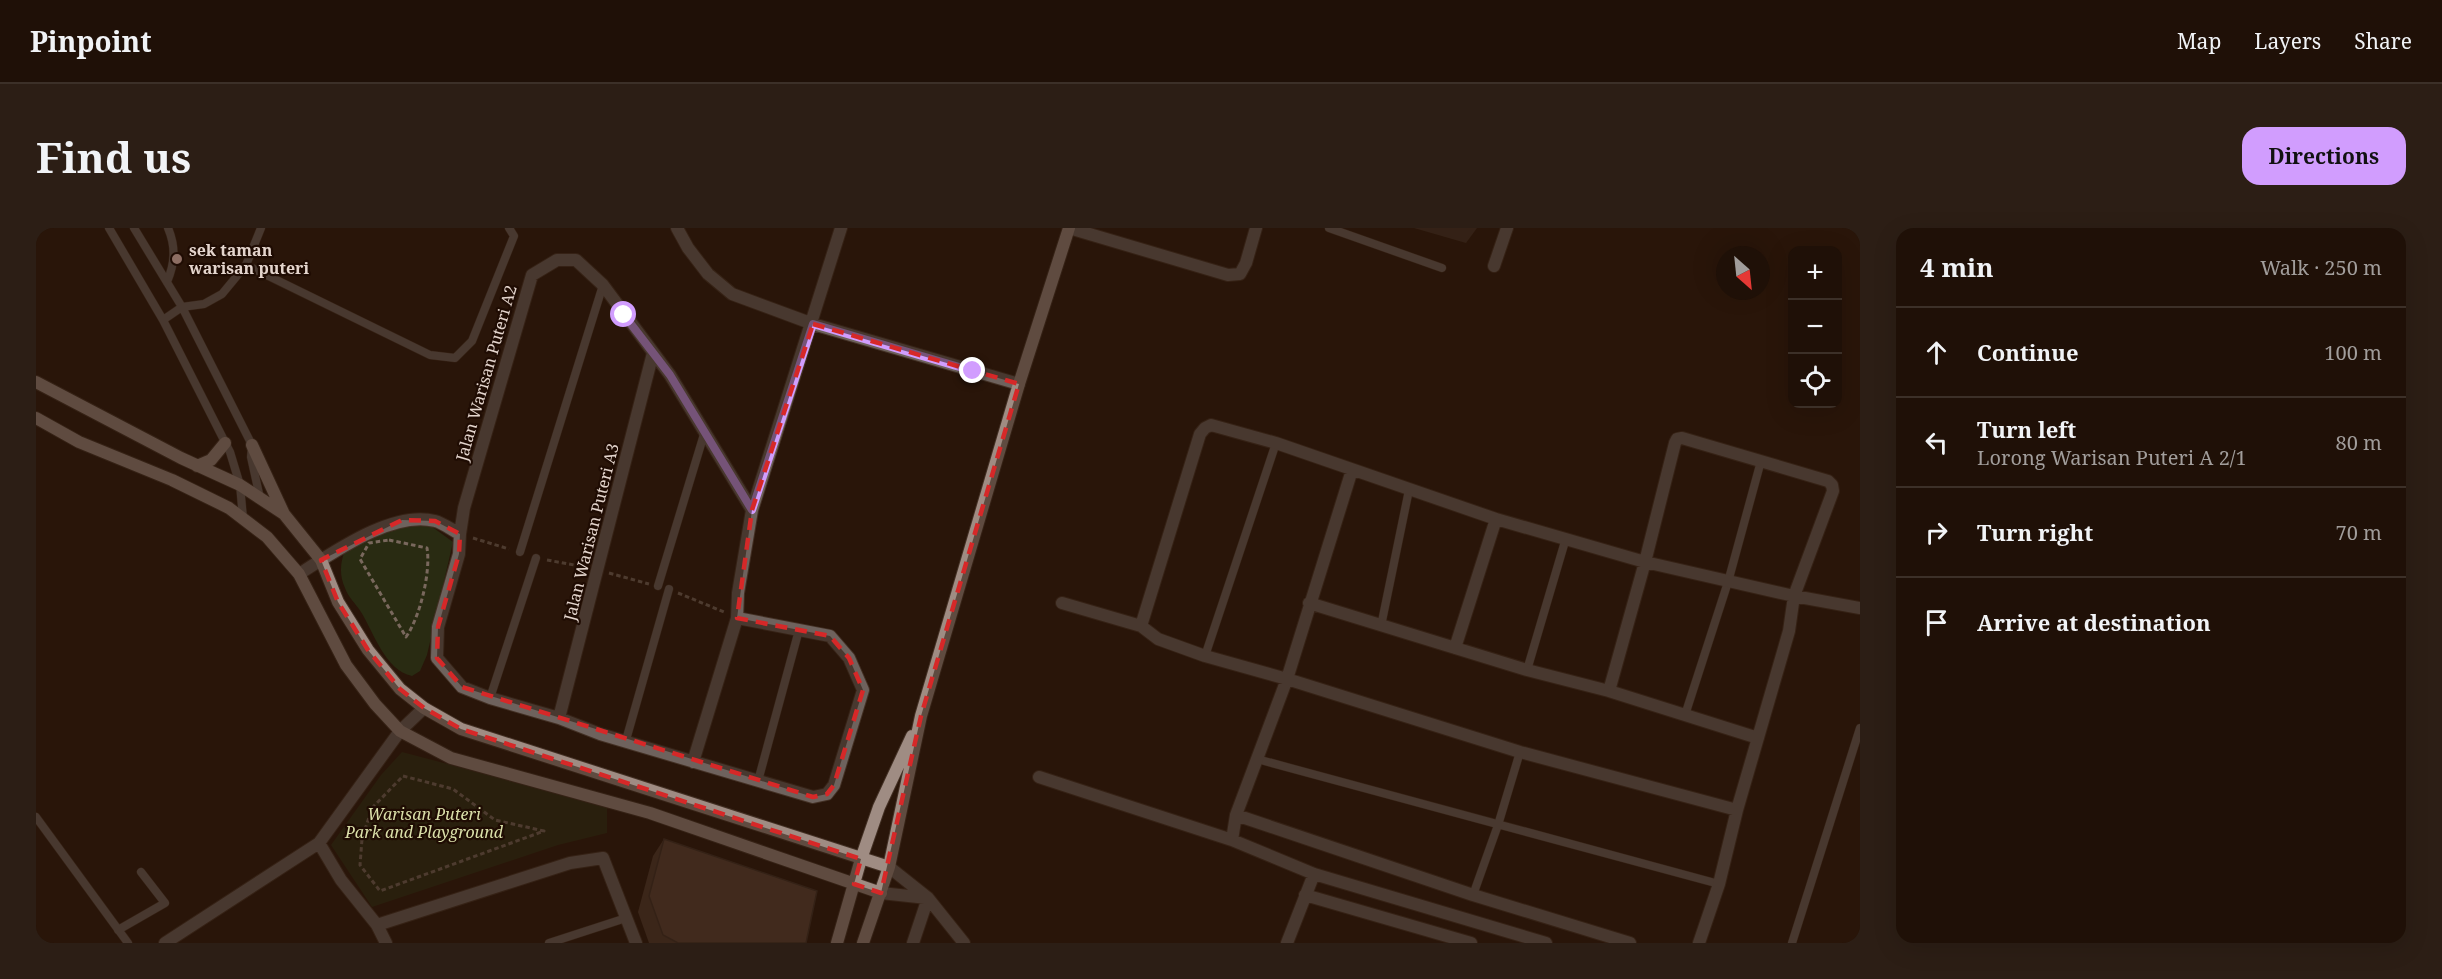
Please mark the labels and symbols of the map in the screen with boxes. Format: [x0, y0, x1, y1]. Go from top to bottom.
place label: sek taman warisan puteri [188, 239, 309, 279]
north arrow [1716, 246, 1770, 300]
marker: sek taman warisan puteri [170, 252, 184, 266]
street label: Jalan Warisan Puteri A2 [450, 282, 522, 465]
route start [610, 301, 636, 327]
route end [959, 357, 985, 383]
street label: Jalan Warisan Puteri A3 [558, 441, 624, 624]
park label: Warisan Puteri Park and Playground [344, 803, 504, 843]

